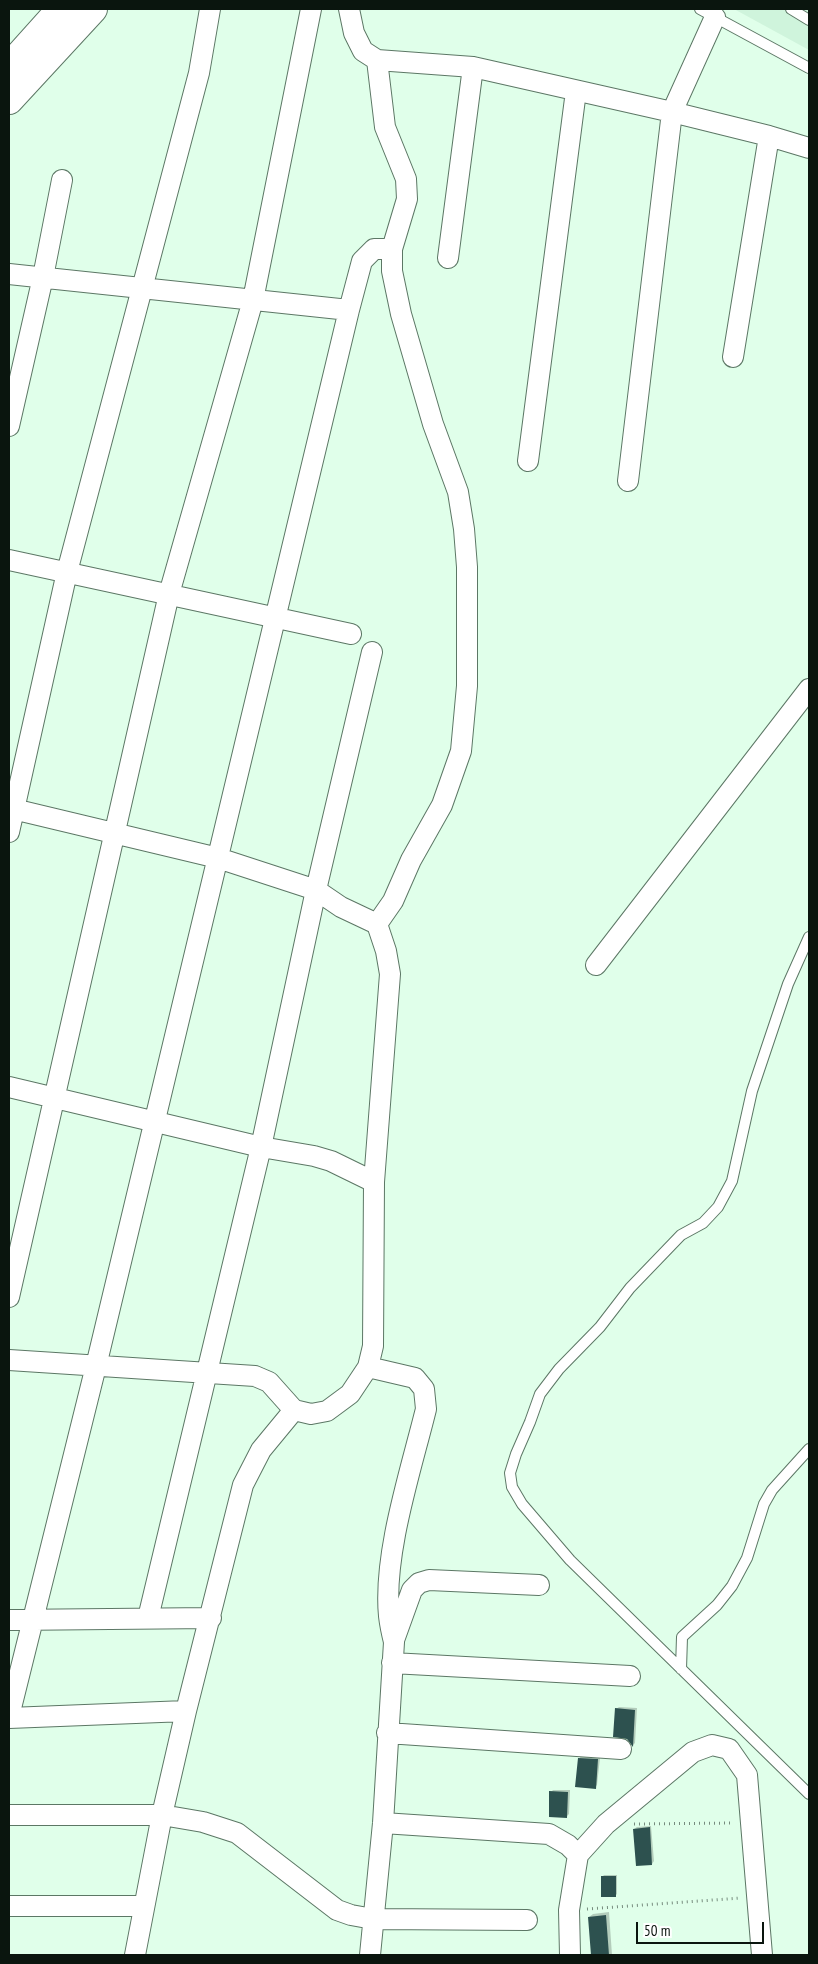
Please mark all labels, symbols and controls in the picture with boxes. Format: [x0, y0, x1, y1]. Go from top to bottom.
scale bar [638, 1912, 766, 1944]
text: 50 m [644, 1921, 670, 1940]

